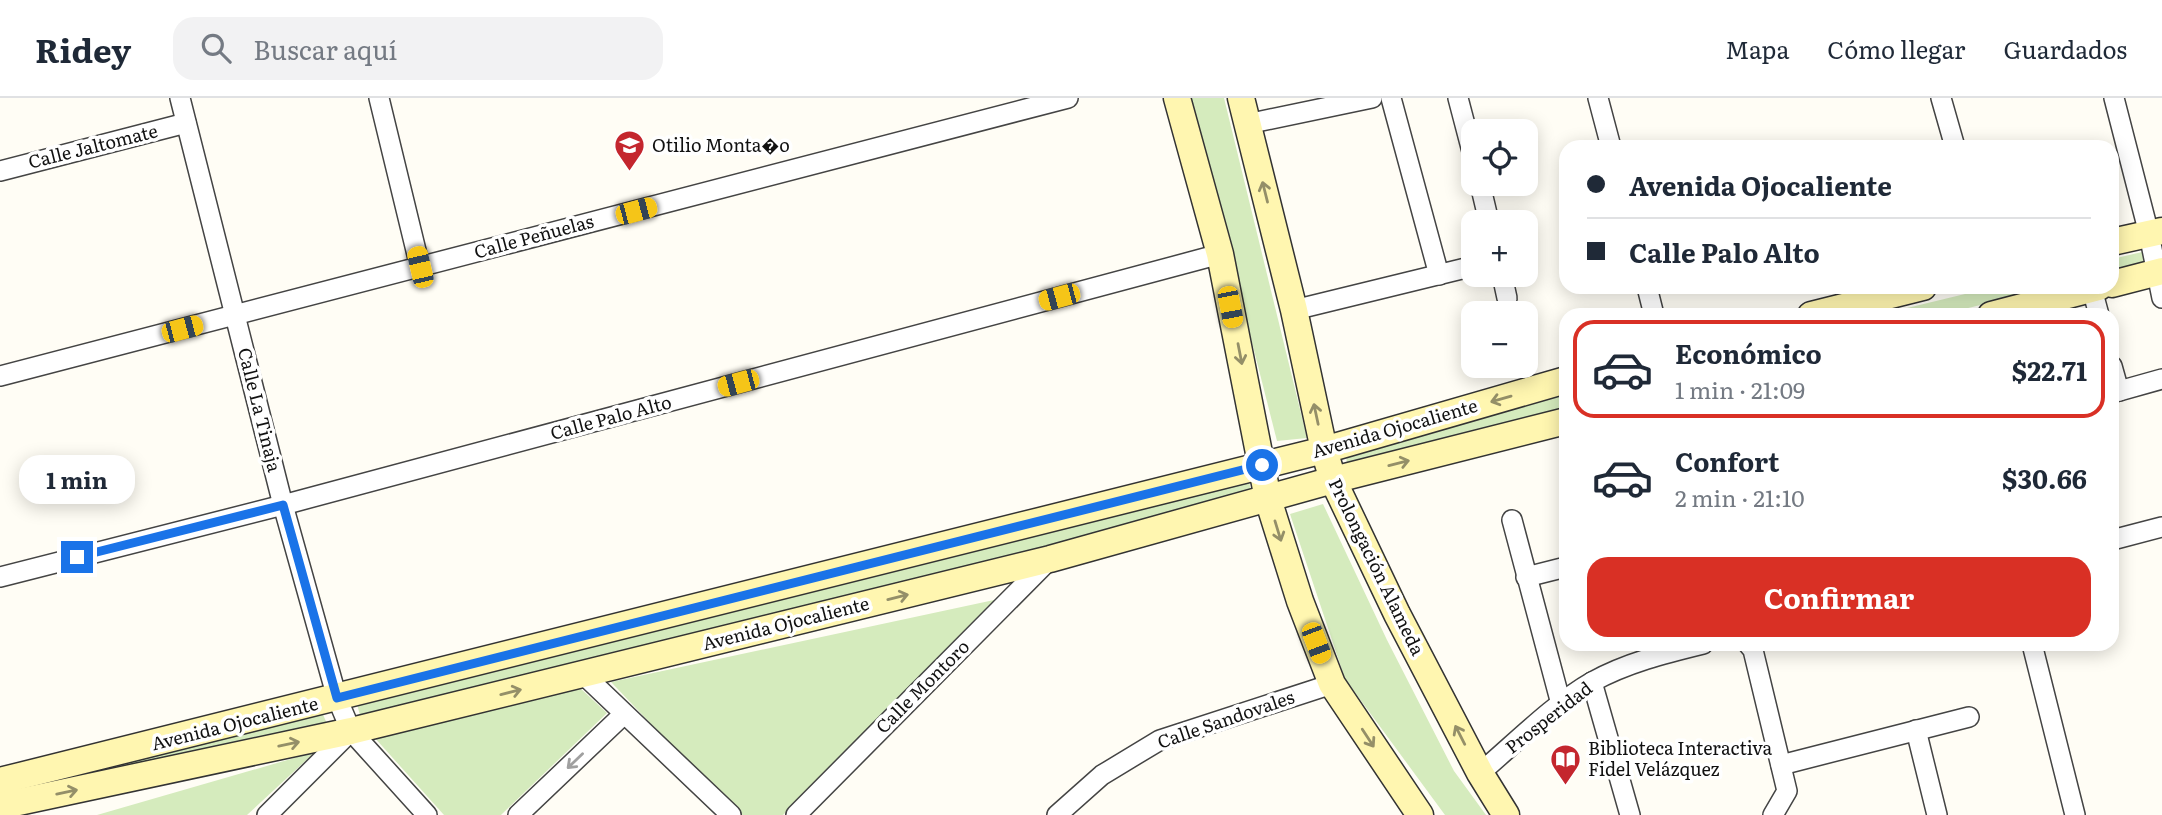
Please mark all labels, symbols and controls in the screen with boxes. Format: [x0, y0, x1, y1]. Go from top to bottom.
search box [173, 17, 663, 80]
text: Ridey [35, 24, 131, 73]
icon: search [197, 29, 235, 67]
text: Buscar aquí [253, 29, 397, 68]
text: Mapa [1725, 31, 1789, 66]
text: Cómo llegar [1827, 31, 1965, 66]
text: Guardados [2003, 31, 2127, 66]
street label: Calle Jaltomate [25, 116, 160, 175]
map controls [1461, 119, 1538, 378]
button: locate [1461, 119, 1538, 196]
school or university icon: Otilio Monta�o [612, 129, 646, 173]
place label: Otilio Monta�o [652, 131, 790, 158]
text: Avenida Ojocaliente [1629, 165, 1892, 204]
one-way arrow [1258, 181, 1271, 204]
car [613, 195, 660, 227]
street label: Calle Peñuelas [471, 207, 596, 264]
button: + [1461, 210, 1538, 287]
text: Calle Palo Alto [1629, 232, 1820, 271]
car [406, 244, 435, 290]
car [1036, 281, 1083, 313]
car [1216, 284, 1245, 330]
button: − [1461, 301, 1538, 378]
car [159, 313, 206, 345]
text: Económico [1675, 333, 1822, 372]
icon: car [1591, 338, 1654, 401]
one-way arrow [1233, 342, 1247, 365]
street label: Calle La Tinaja [232, 345, 289, 475]
text: $22.71 [2012, 350, 2087, 389]
car [715, 367, 762, 399]
text: 1 min · 21:09 [1675, 372, 1805, 406]
street label: Calle Palo Alto [547, 387, 674, 446]
street label: Avenida Ojocaliente [1309, 391, 1480, 464]
one-way arrow [1490, 393, 1512, 406]
one-way arrow [1309, 403, 1323, 426]
text: Confort [1675, 441, 1779, 480]
icon: car [1591, 446, 1654, 509]
route start [1246, 449, 1278, 481]
callout: 1 min [19, 456, 135, 504]
one-way arrow [1388, 456, 1410, 469]
text: $30.66 [2002, 458, 2087, 497]
text: 1 min [46, 462, 108, 496]
street label: Prolongación Alameda [1323, 473, 1432, 660]
text: 2 min · 21:10 [1675, 480, 1805, 514]
one-way arrow [1273, 519, 1285, 541]
route end [61, 541, 93, 573]
button: Confirmar [1587, 557, 2091, 637]
street label: Avenida Ojocaliente [700, 589, 872, 656]
one-way arrow [886, 589, 909, 603]
car [1299, 620, 1334, 666]
street label: Calle Montoro [869, 633, 975, 739]
street label: Prosperidad [1499, 674, 1597, 759]
street label: Calle Sandovales [1153, 683, 1298, 755]
one-way arrow [499, 685, 521, 698]
street label: Avenida Ojocaliente [149, 689, 321, 756]
one-way arrow [1452, 725, 1466, 746]
one-way arrow [1360, 728, 1375, 747]
place label: Biblioteca Interactiva Fidel Velázquez [1588, 734, 1773, 782]
one-way arrow [277, 737, 300, 751]
library icon: Biblioteca Interactiva Fidel Velázquez [1548, 742, 1582, 786]
one-way arrow [566, 753, 584, 769]
one-way arrow [55, 784, 78, 798]

